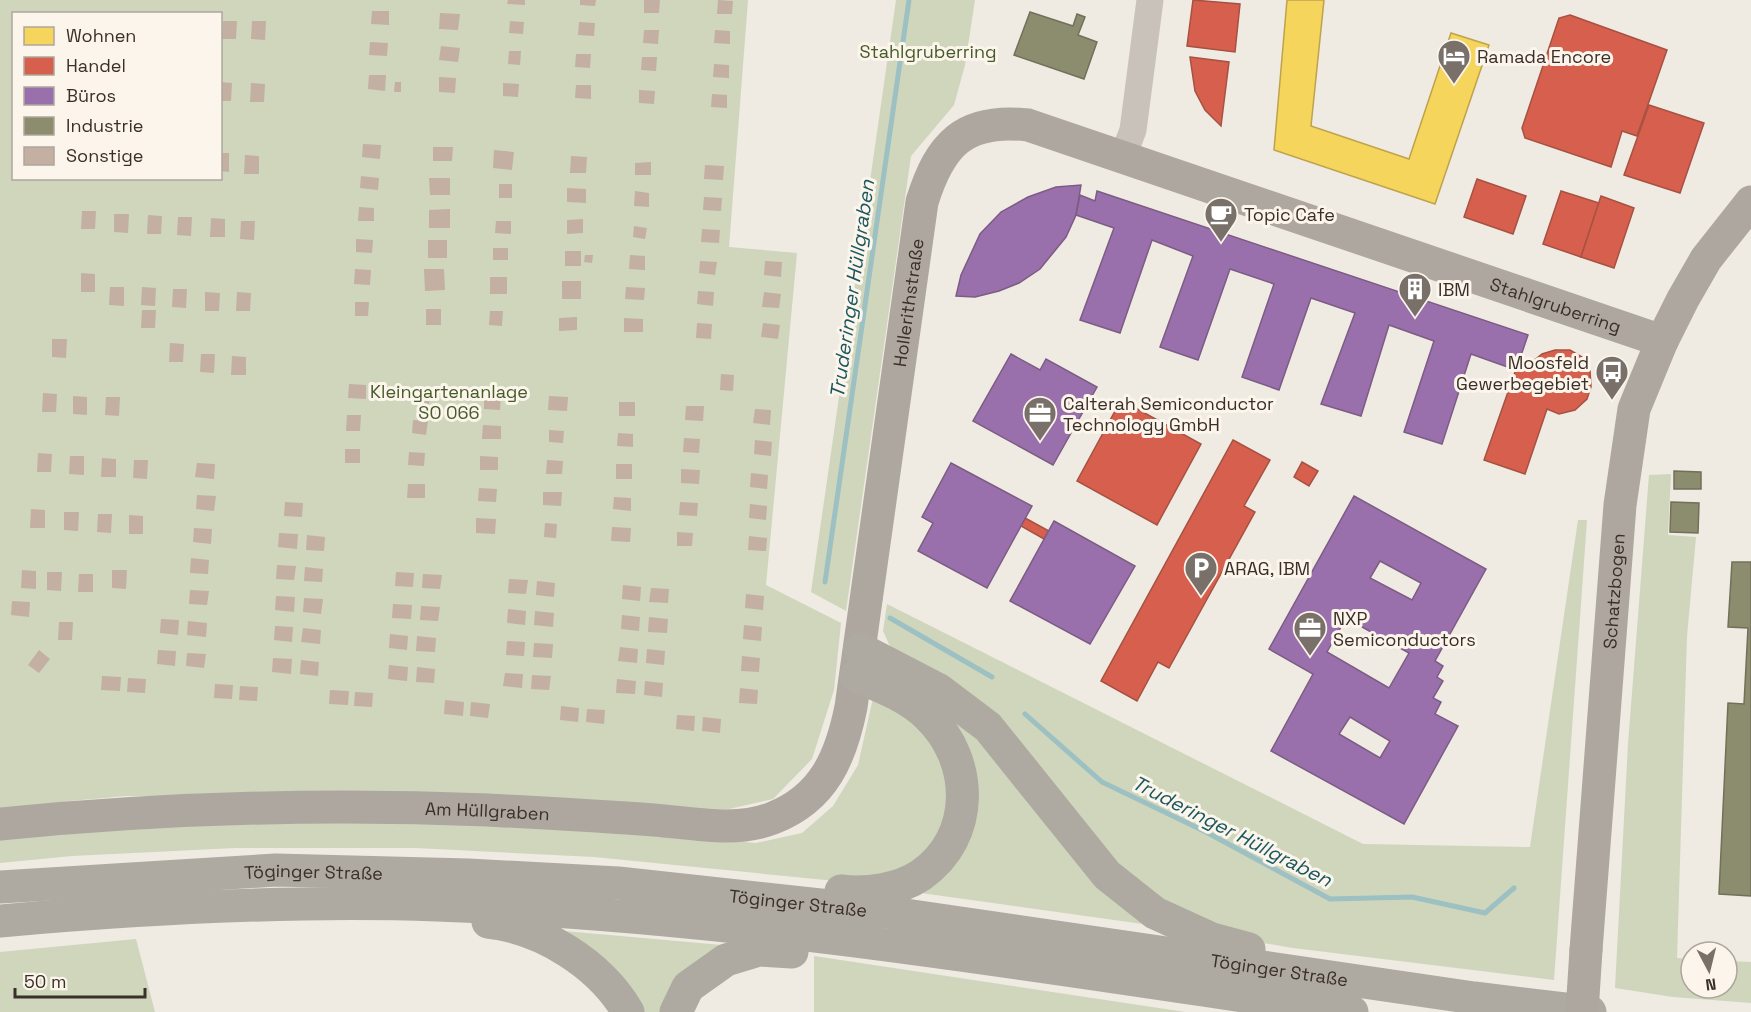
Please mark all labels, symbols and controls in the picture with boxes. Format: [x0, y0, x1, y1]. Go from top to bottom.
legend [12, 12, 222, 180]
text: Wohnen [66, 24, 136, 47]
hotel icon: Ramada Encore [1436, 38, 1472, 85]
park label: Stahlgruberring [859, 40, 997, 63]
place label: Ramada Encore [1477, 45, 1611, 68]
text: Handel [66, 54, 126, 77]
text: Büros [66, 84, 116, 107]
text: Industrie [66, 114, 143, 137]
text: Sonstige [66, 144, 143, 167]
water label: Truderinger Hüllgraben [824, 177, 880, 400]
cafe icon: Topic Cafe [1203, 196, 1239, 243]
place label: Topic Cafe [1244, 203, 1335, 226]
street label: Hollerithstraße [887, 237, 928, 368]
building icon: IBM [1397, 271, 1433, 318]
street label: Stahlgruberring [1487, 272, 1624, 338]
place label: IBM [1438, 278, 1470, 301]
place label: Moosfeld Gewerbegebiet [1456, 351, 1589, 395]
bus stop icon: Moosfeld Gewerbegebiet [1594, 354, 1630, 401]
park label: Kleingartenanlage SO 066 [370, 380, 528, 424]
place label: Calterah Semiconductor Technology GmbH [1063, 392, 1274, 436]
office icon: Calterah Semiconductor Technology GmbH [1022, 395, 1058, 442]
street label: Schatzbogen [1598, 532, 1629, 650]
parking icon: ARAG, IBM [1183, 550, 1219, 597]
place label: ARAG, IBM [1224, 557, 1310, 580]
place label: NXP Semiconductors [1333, 607, 1476, 651]
office icon: NXP Semiconductors [1292, 610, 1328, 657]
water label: Truderinger Hüllgraben [1128, 769, 1337, 893]
street label: Am Hüllgraben [425, 796, 550, 825]
street label: Töginger Straße [243, 858, 383, 884]
street label: Töginger Straße [728, 884, 868, 921]
north arrow [1679, 940, 1739, 1000]
street label: Töginger Straße [1209, 948, 1350, 991]
scale bar [15, 961, 146, 999]
text: 50 m [24, 970, 66, 993]
text: N [1704, 973, 1717, 995]

